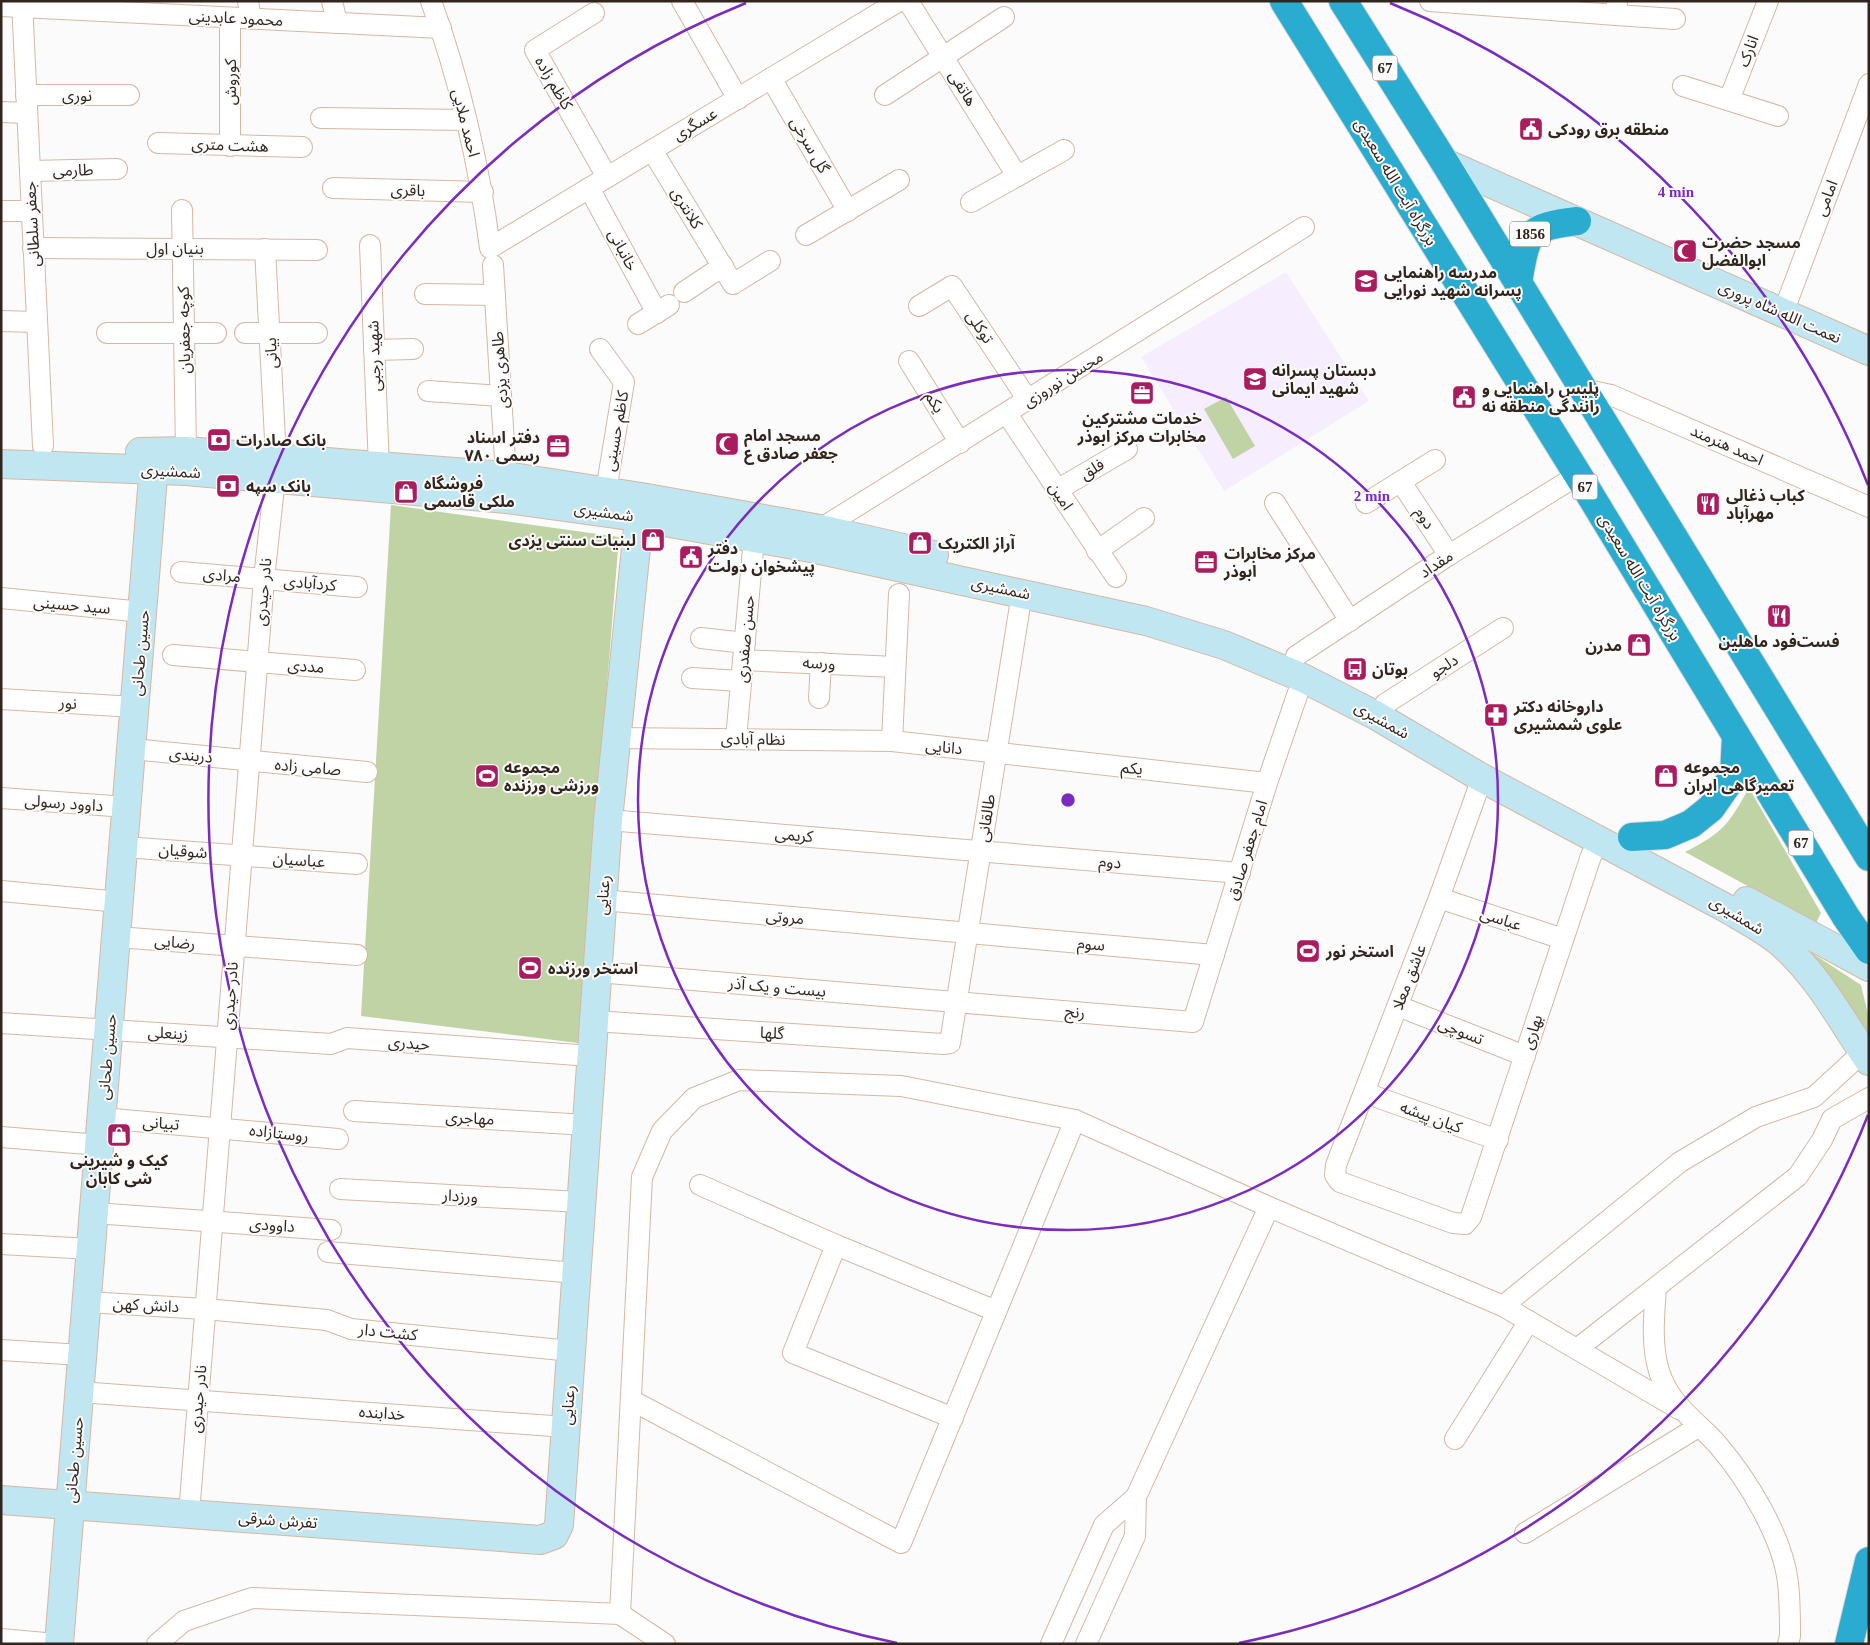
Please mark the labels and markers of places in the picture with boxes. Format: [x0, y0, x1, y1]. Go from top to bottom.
public building icon: منطقه برق رودکی [1518, 116, 1544, 142]
place label: منطقه برق رودکی [1548, 121, 1669, 139]
place label: مسجد حضرت ابوالفضل [1702, 234, 1801, 270]
mosque icon: مسجد حضرت ابوالفضل [1672, 238, 1698, 264]
place label: مدرسه راهنمایی پسرانه شهید نورایی [1384, 264, 1522, 300]
school or university icon: مدرسه راهنمایی پسرانه شهید نورایی [1353, 268, 1379, 294]
place label: دبستان پسرانه شهید ایمانی [1272, 362, 1376, 398]
school or university icon: دبستان پسرانه شهید ایمانی [1242, 366, 1268, 392]
office icon: خدمات مشترکین مخابرات مرکز ابوذر [1129, 380, 1155, 406]
place label: پلیس راهنمایی و رانندگی منطقه نه [1482, 380, 1600, 416]
public building icon: پلیس راهنمایی و رانندگی منطقه نه [1451, 384, 1477, 410]
place label: خدمات مشترکین مخابرات مرکز ابوذر [1077, 410, 1206, 446]
bank icon: بانک صادرات [206, 427, 232, 453]
place label: مسجد امام جعفر صادق ع [744, 427, 838, 465]
place label: دفتر اسناد رسمی ۷۸۰ [464, 428, 540, 465]
mosque icon: مسجد امام جعفر صادق ع [714, 431, 740, 457]
place label: بانک صادرات [236, 432, 326, 450]
office icon: دفتر اسناد رسمی ۷۸۰ [545, 433, 571, 459]
bank icon: بانک سپه [215, 473, 241, 499]
place label: فروشگاه ملکی قاسمی [424, 474, 515, 511]
place label: بانک سپه [246, 478, 311, 496]
shop icon: فروشگاه ملکی قاسمی [393, 479, 419, 505]
place label: کباب ذغالی مهرآباد [1726, 487, 1805, 523]
restaurant icon: کباب ذغالی مهرآباد [1695, 491, 1721, 517]
shop icon: لبنیات سنتی یزدی [640, 527, 666, 553]
shop icon: آراز الکتریک [907, 530, 933, 556]
place label: لبنیات سنتی یزدی [508, 532, 636, 550]
place label: آراز الکتریک [938, 533, 1016, 553]
place label: دفتر پیشخوان دولت [707, 539, 815, 576]
public building icon: دفتر پیشخوان دولت [678, 544, 704, 570]
place label: مرکز مخابرات ابوذر [1223, 545, 1316, 581]
office icon: مرکز مخابرات ابوذر [1193, 549, 1219, 575]
restaurant icon: فست‌فود ماهلین [1766, 603, 1792, 629]
shop icon: مدرن [1626, 632, 1652, 658]
place label: فست‌فود ماهلین [1719, 632, 1839, 651]
place label: مدرن [1585, 637, 1622, 655]
bus stop icon: بوتان [1342, 656, 1368, 682]
place label: بوتان [1372, 661, 1408, 679]
place label: داروخانه دکتر علوی شمشیری [1513, 698, 1622, 734]
pharmacy icon: داروخانه دکتر علوی شمشیری [1483, 702, 1509, 728]
place label: مجموعه ورزشی ورزنده [504, 759, 599, 795]
place label: مجموعه تعمیرگاهی ایران [1684, 759, 1794, 795]
sports icon: مجموعه ورزشی ورزنده [474, 763, 500, 789]
shop icon: مجموعه تعمیرگاهی ایران [1653, 763, 1679, 789]
centre of rings [1059, 791, 1077, 809]
sports icon: استخر نور [1295, 938, 1321, 964]
place label: استخر نور [1325, 943, 1394, 961]
sports icon: استخر ورزنده [517, 955, 543, 981]
place label: استخر ورزنده [548, 960, 638, 978]
shop icon: کیک و شیرینی شی کابان [106, 1122, 132, 1148]
place label: کیک و شیرینی شی کابان [70, 1152, 169, 1188]

